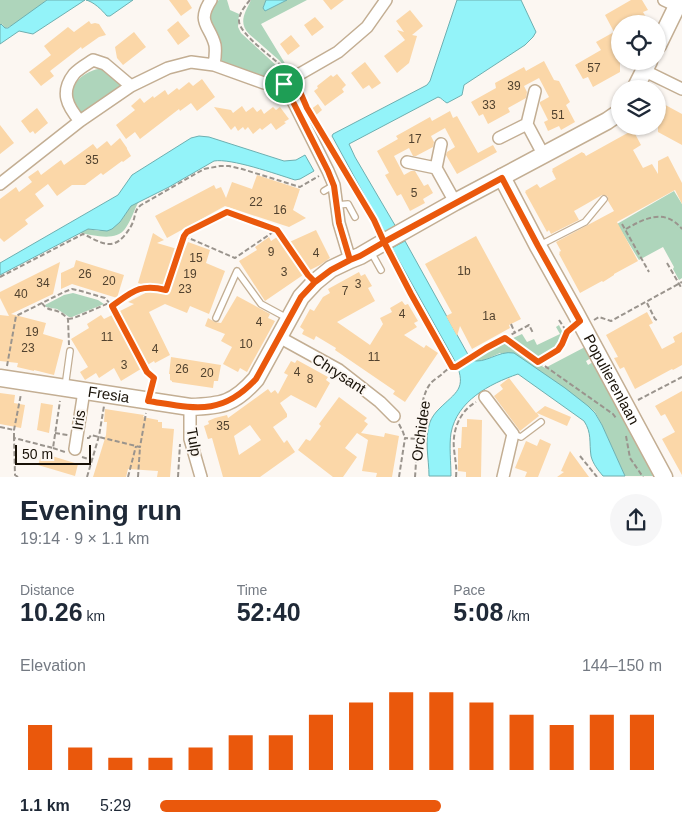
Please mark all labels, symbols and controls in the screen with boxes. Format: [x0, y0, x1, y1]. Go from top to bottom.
map controls [611, 15, 666, 135]
button: locate [611, 15, 666, 70]
house number: 57 [587, 61, 601, 75]
pin [263, 63, 305, 105]
icon: arrive [270, 70, 298, 98]
house number: 39 [507, 79, 521, 93]
button: layers [611, 80, 666, 135]
house number: 33 [482, 98, 496, 112]
house number: 51 [551, 108, 565, 122]
house number: 17 [408, 132, 422, 146]
house number: 35 [85, 153, 99, 167]
house number: 5 [411, 186, 418, 200]
house number: 22 [249, 195, 263, 209]
house number: 16 [273, 203, 287, 217]
house number: 9 [268, 245, 275, 259]
house number: 4 [313, 246, 320, 260]
house number: 15 [189, 251, 203, 265]
house number: 1b [457, 264, 471, 278]
house number: 3 [281, 265, 288, 279]
house number: 26 [78, 267, 92, 281]
house number: 19 [183, 267, 197, 281]
house number: 20 [102, 274, 116, 288]
house number: 34 [36, 276, 50, 290]
house number: 3 [355, 277, 362, 291]
house number: 23 [178, 282, 192, 296]
house number: 7 [342, 284, 349, 298]
house number: 40 [14, 287, 28, 301]
house number: 4 [399, 307, 406, 321]
house number: 1a [482, 309, 496, 323]
house number: 4 [256, 315, 263, 329]
house number: 19 [25, 325, 39, 339]
house number: 11 [101, 330, 114, 344]
street label: Populierenlaan [581, 331, 643, 427]
house number: 10 [239, 337, 253, 351]
house number: 23 [21, 341, 35, 355]
house number: 4 [152, 342, 159, 356]
street label: Chrysant [309, 350, 370, 398]
house number: 11 [368, 350, 381, 364]
house number: 3 [121, 358, 128, 372]
house number: 26 [175, 362, 189, 376]
house number: 4 [294, 365, 301, 379]
house number: 20 [200, 366, 214, 380]
house number: 8 [307, 372, 314, 386]
street label: Fresia [87, 383, 131, 406]
street label: Orchidee [408, 400, 433, 462]
street label: Iris [69, 409, 88, 431]
house number: 35 [216, 419, 230, 433]
street label: Tulp [184, 426, 205, 457]
scale bar [15, 442, 91, 465]
text: 50 m [22, 446, 53, 462]
button: share [610, 494, 662, 546]
text: Evening run [20, 495, 182, 526]
text: 19:14 · 9 × 1.1 km [20, 530, 149, 547]
text: Distance [20, 582, 74, 598]
text: Time [237, 582, 267, 598]
text: Pace [453, 582, 485, 598]
text: 10.26 [20, 598, 83, 626]
text: 52:40 [237, 598, 301, 626]
text: 5:08 [453, 598, 503, 626]
text: km [83, 608, 105, 624]
text: /km [503, 608, 530, 624]
text: Elevation [20, 657, 86, 674]
text: 144–150 m [582, 657, 662, 674]
text: 1.1 km [20, 797, 70, 814]
text: 5:29 [100, 797, 131, 814]

